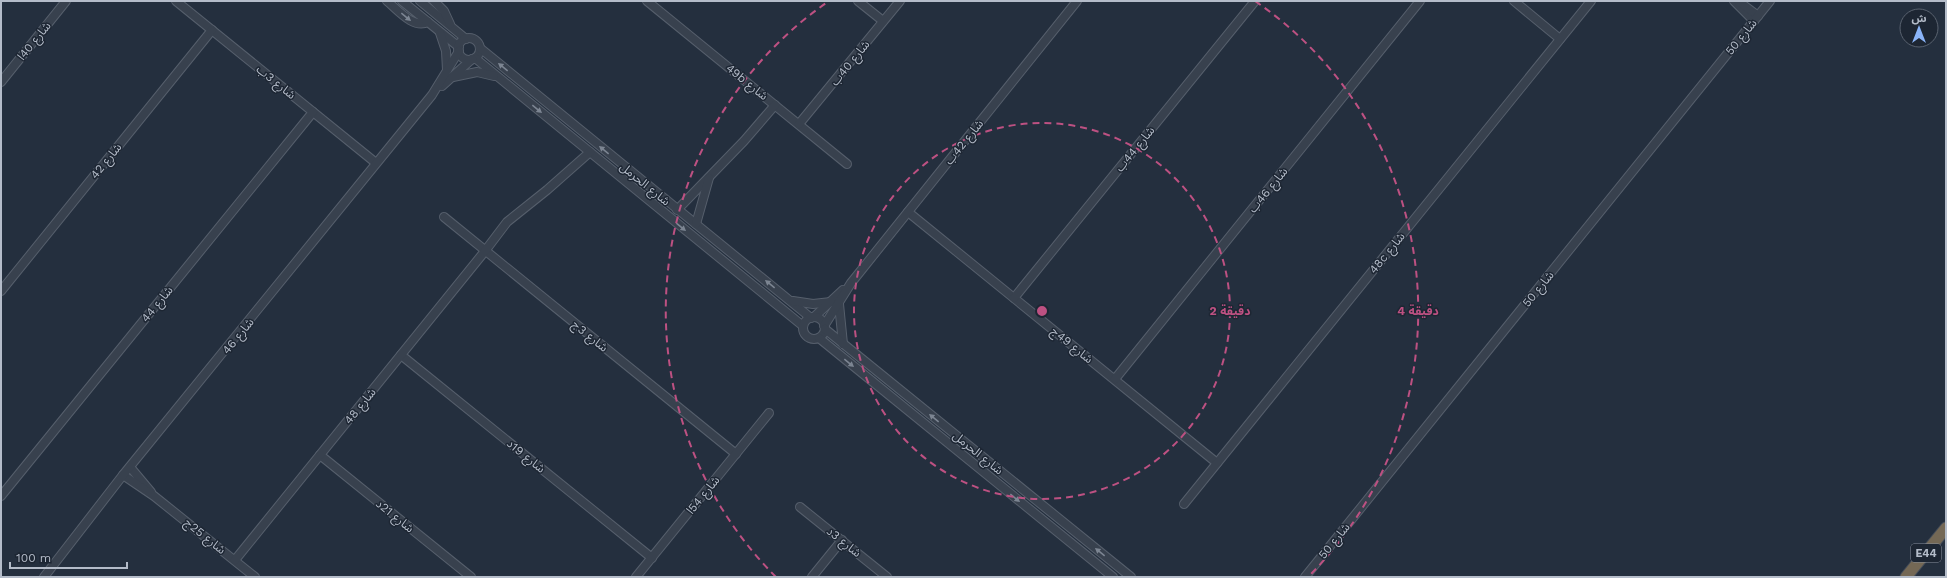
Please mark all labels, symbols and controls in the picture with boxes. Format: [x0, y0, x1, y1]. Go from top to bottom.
north arrow [1899, 8, 1939, 48]
one-way arrow [401, 12, 412, 21]
text: ش [1911, 12, 1927, 25]
street label: شارع 50 [1722, 16, 1761, 59]
street label: شارع 40ا [14, 19, 55, 64]
street label: شارع 40ب [828, 38, 874, 90]
street label: 49b شارع [722, 61, 771, 105]
street label: شارع 3ب [252, 62, 298, 104]
one-way arrow [498, 63, 508, 72]
one-way arrow [532, 105, 543, 114]
street label: شارع 42ب [942, 117, 988, 169]
street label: شارع 44ب [1113, 124, 1159, 176]
street label: شارع 42 [87, 140, 126, 183]
one-way arrow [598, 145, 609, 154]
street label: شارع الحرمل [616, 160, 673, 210]
street label: شارع 46ب [1246, 165, 1292, 217]
one-way arrow [676, 222, 687, 231]
street label: 48c شارع [1366, 230, 1409, 278]
street label: شارع 50 [1519, 268, 1558, 311]
one-way arrow [764, 280, 775, 289]
street label: شارع 44 [138, 283, 177, 326]
centre of rings [1035, 304, 1049, 318]
text: 2 دقيقة [1210, 304, 1250, 318]
text: 4 دقيقة [1397, 304, 1439, 318]
street label: شارع 46 [219, 315, 258, 358]
street label: شارع 3ج [568, 317, 611, 356]
street label: شارع 49ج [1047, 324, 1096, 368]
one-way arrow [843, 358, 854, 367]
street label: شارع 48 [341, 385, 380, 428]
one-way arrow [929, 413, 939, 422]
street label: شارع الحرمل [949, 429, 1006, 479]
street label: شارع 19د [503, 436, 548, 477]
street label: شارع 54ا [684, 473, 724, 518]
one-way arrow [1009, 493, 1020, 502]
street label: شارع 21د [372, 496, 417, 537]
street label: شارع 25ج [180, 515, 228, 558]
street label: شارع 50 [1315, 520, 1354, 563]
street label: شارع 3د [823, 524, 864, 562]
scale bar [10, 544, 127, 570]
road number: E44 [1911, 544, 1941, 562]
one-way arrow [1095, 548, 1106, 557]
text: 100 m [16, 551, 51, 565]

